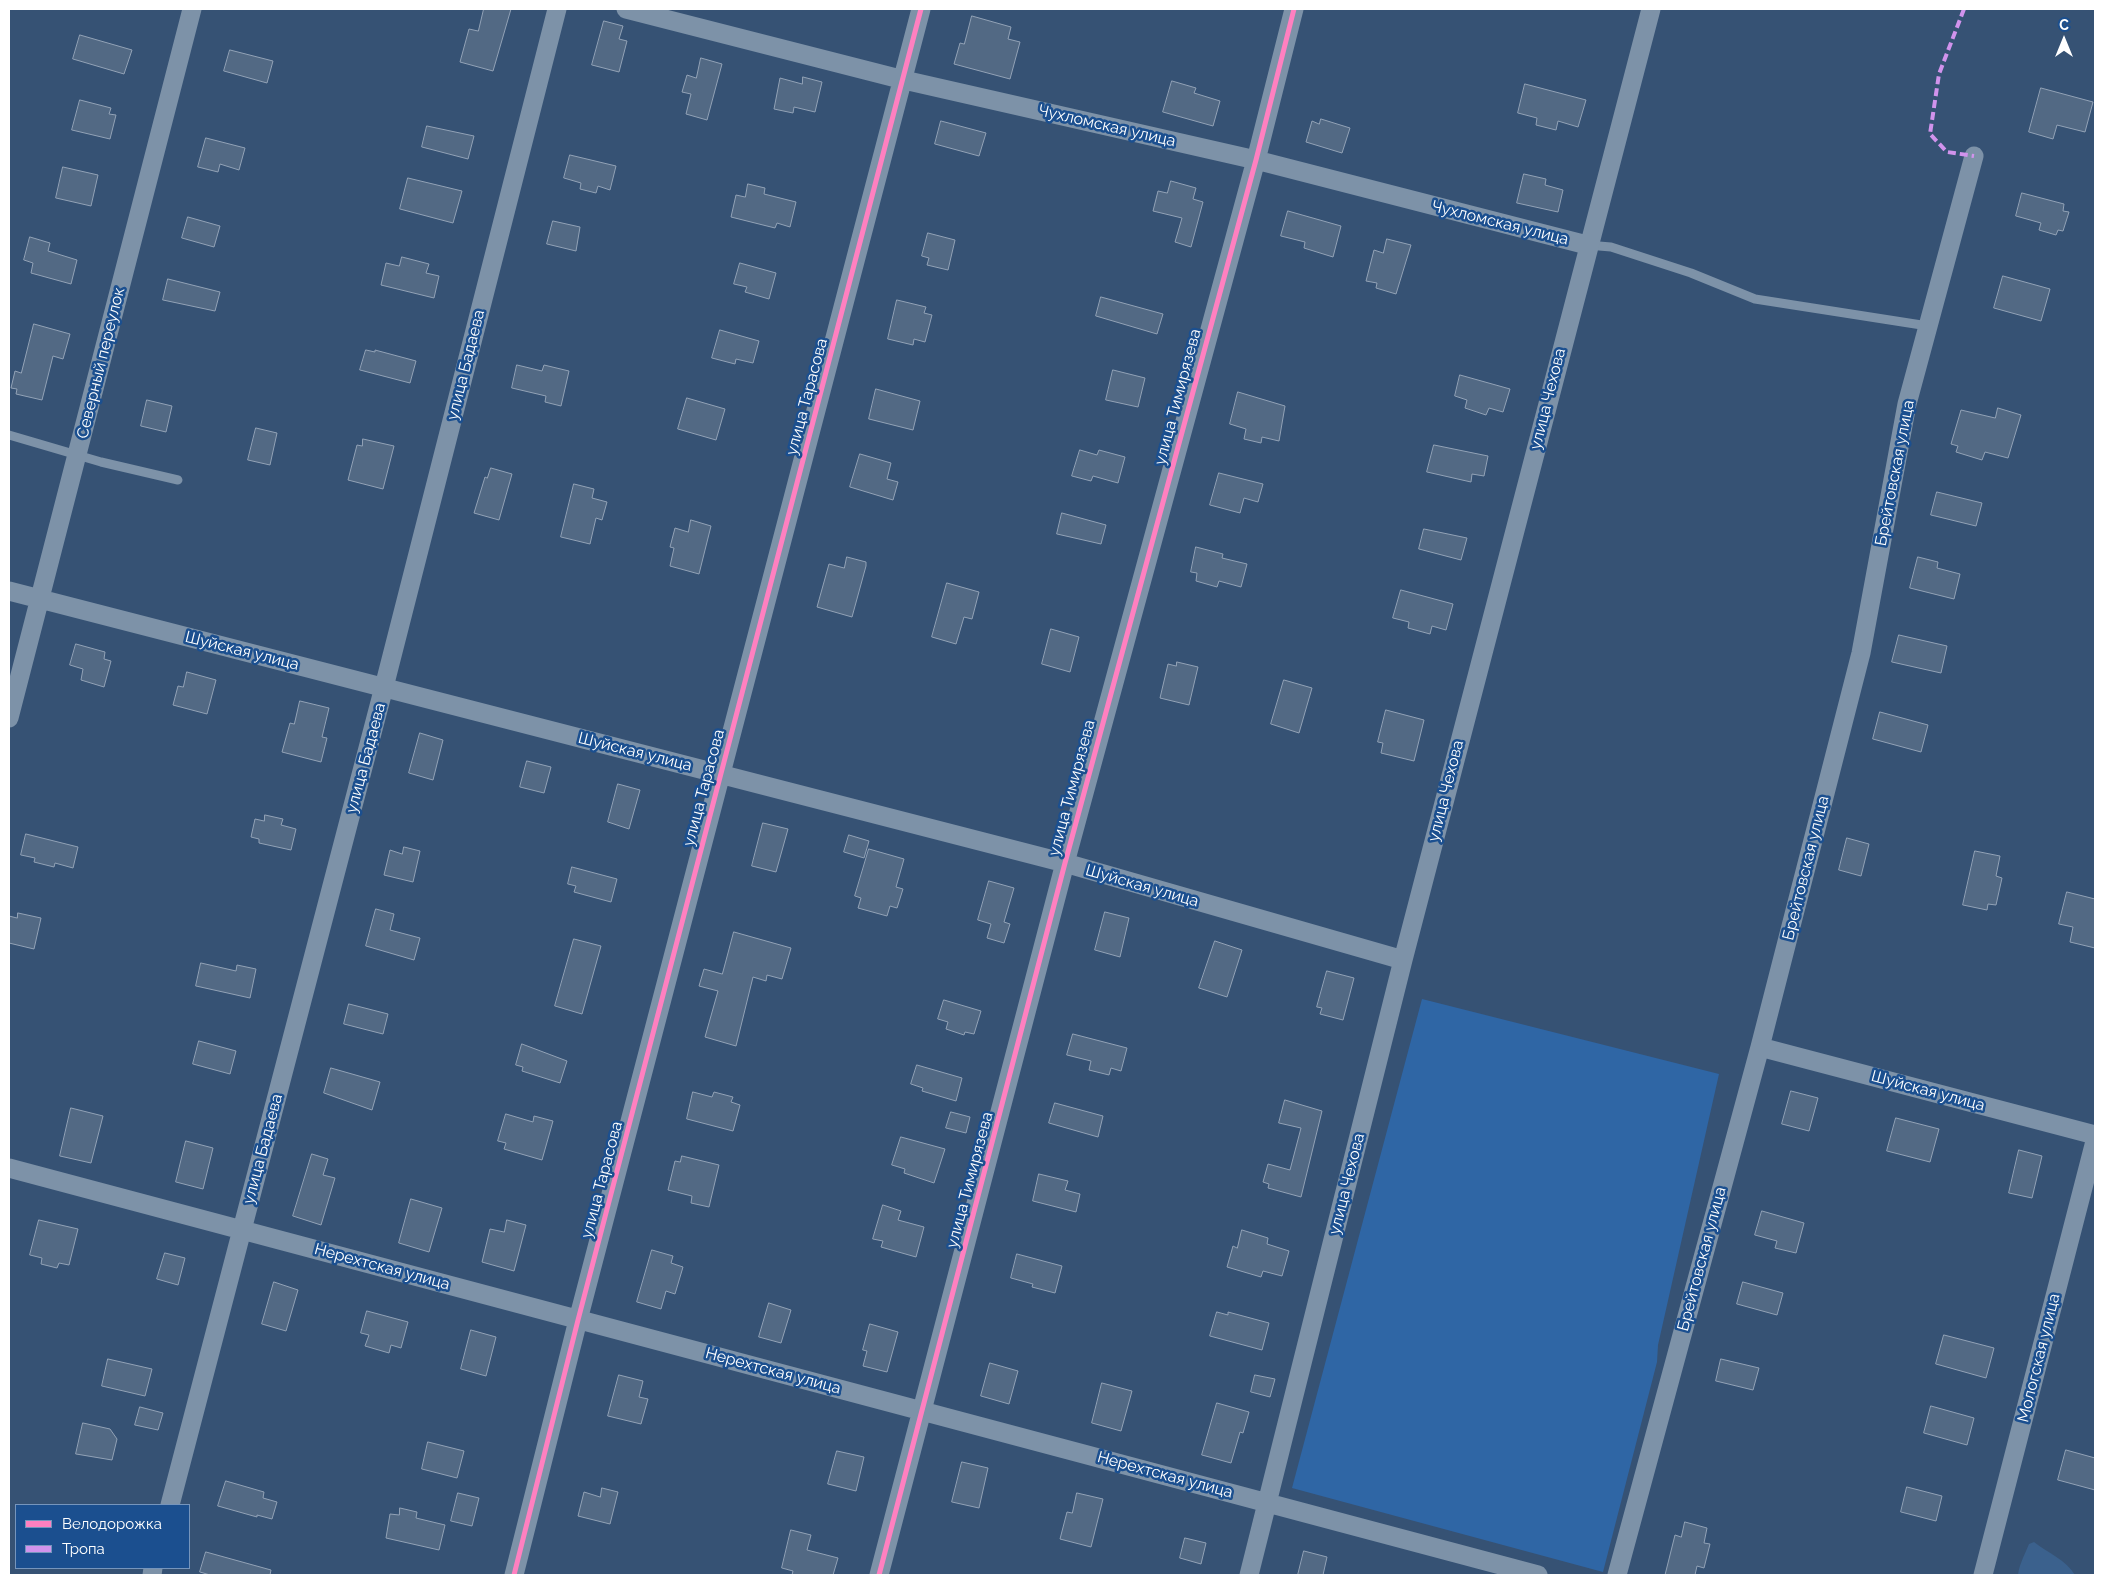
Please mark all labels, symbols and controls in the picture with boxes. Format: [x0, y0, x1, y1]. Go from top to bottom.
north arrow [2039, 15, 2089, 65]
text: С [2059, 17, 2069, 33]
street label: Чухломская улица [1036, 101, 1178, 151]
street label: Чухломская улица [1430, 197, 1570, 249]
street label: Северный переулок [73, 285, 129, 441]
street label: улица Бадаева [443, 308, 489, 422]
street label: улица Тимирязева [1151, 327, 1205, 467]
street label: улица Тарасова [782, 336, 832, 458]
street label: улица Чехова [1526, 346, 1570, 452]
street label: Брейтовская улица [1871, 398, 1919, 548]
street label: Шуйская улица [183, 628, 301, 674]
street label: улица Бадаева [342, 701, 390, 815]
street label: улица Тимирязева [1045, 718, 1099, 858]
street label: улица Тарасова [679, 727, 729, 849]
street label: Шуйская улица [576, 729, 694, 775]
street label: улица Чехова [1424, 738, 1468, 844]
street label: Брейтовская улица [1779, 794, 1833, 942]
street label: Шуйская улица [1083, 861, 1201, 911]
street label: Шуйская улица [1869, 1067, 1987, 1115]
street label: улица Бадаева [239, 1092, 287, 1206]
street label: улица Тимирязева [943, 1110, 997, 1250]
street label: улица Тарасова [577, 1119, 627, 1241]
street label: улица Чехова [1325, 1131, 1369, 1237]
street label: Брейтовская улица [1674, 1185, 1730, 1333]
street label: Нерехтская улица [312, 1240, 452, 1294]
street label: Мологская улица [2014, 1292, 2064, 1424]
street label: Нерехтская улица [703, 1344, 843, 1398]
street label: Нерехтская улица [1095, 1448, 1235, 1502]
legend [15, 1504, 190, 1569]
text: Велодорожка [62, 1515, 162, 1533]
text: Тропа [62, 1540, 105, 1558]

